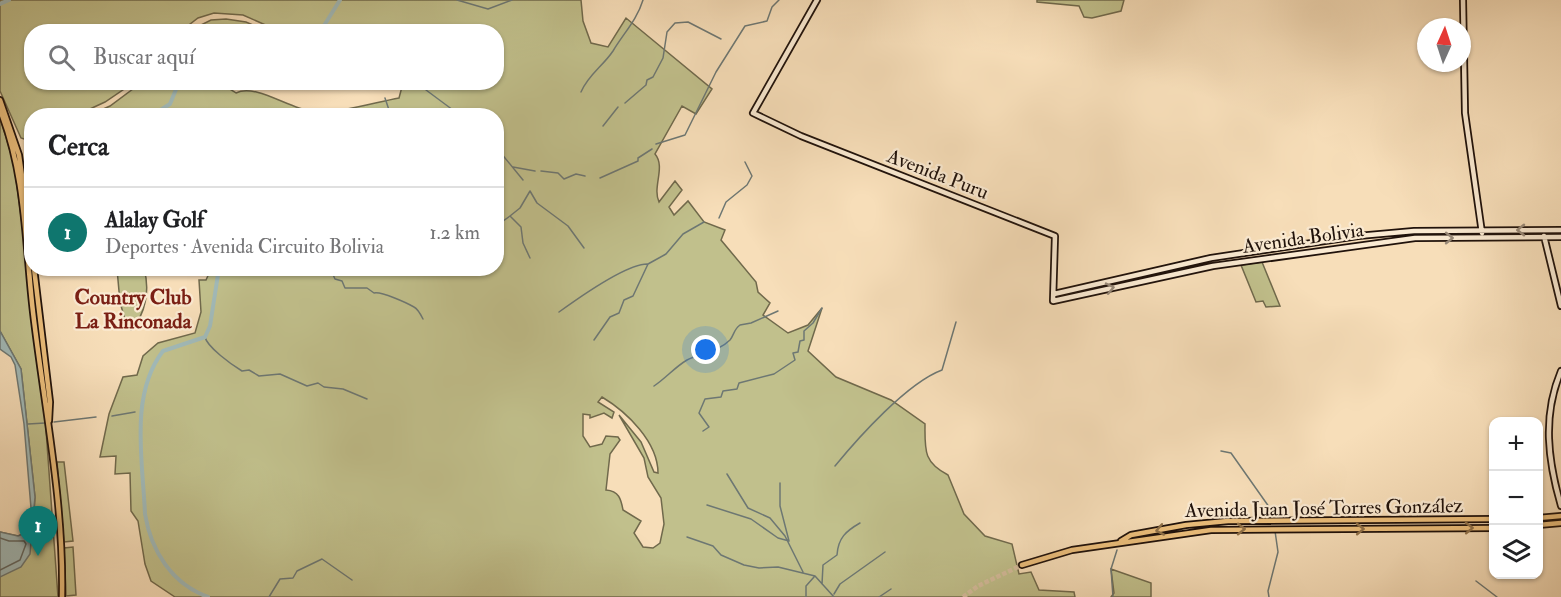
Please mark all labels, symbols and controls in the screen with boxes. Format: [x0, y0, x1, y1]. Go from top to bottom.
north arrow [1417, 18, 1471, 72]
search box [24, 24, 504, 90]
icon: search [45, 41, 78, 74]
text: Buscar aquí [93, 43, 195, 71]
text: Cerca [48, 131, 109, 163]
street label: Avenida Puru [883, 143, 992, 205]
text: Alalay Golf [105, 206, 204, 234]
street label: Avenida Bolivia [1240, 217, 1366, 259]
text: 1 [64, 220, 71, 245]
text: 1.2 km [430, 220, 480, 245]
one-way arrow [1517, 224, 1526, 237]
one-way arrow [1444, 232, 1453, 244]
text: Deportes · Avenida Circuito Bolivia [105, 234, 384, 259]
one-way arrow [1105, 282, 1115, 295]
district label: Country Club La Rinconada [74, 284, 193, 335]
your location [691, 335, 720, 364]
map controls [1489, 417, 1543, 579]
button: + [1489, 417, 1543, 471]
button: − [1489, 471, 1543, 525]
street label: Avenida Juan José Torres González [1184, 493, 1464, 523]
pin: 1 [18, 506, 57, 556]
one-way arrow [1464, 522, 1473, 535]
one-way arrow [1155, 523, 1165, 536]
one-way arrow [1236, 523, 1245, 535]
one-way arrow [1356, 523, 1365, 535]
button: layers [1489, 525, 1543, 579]

